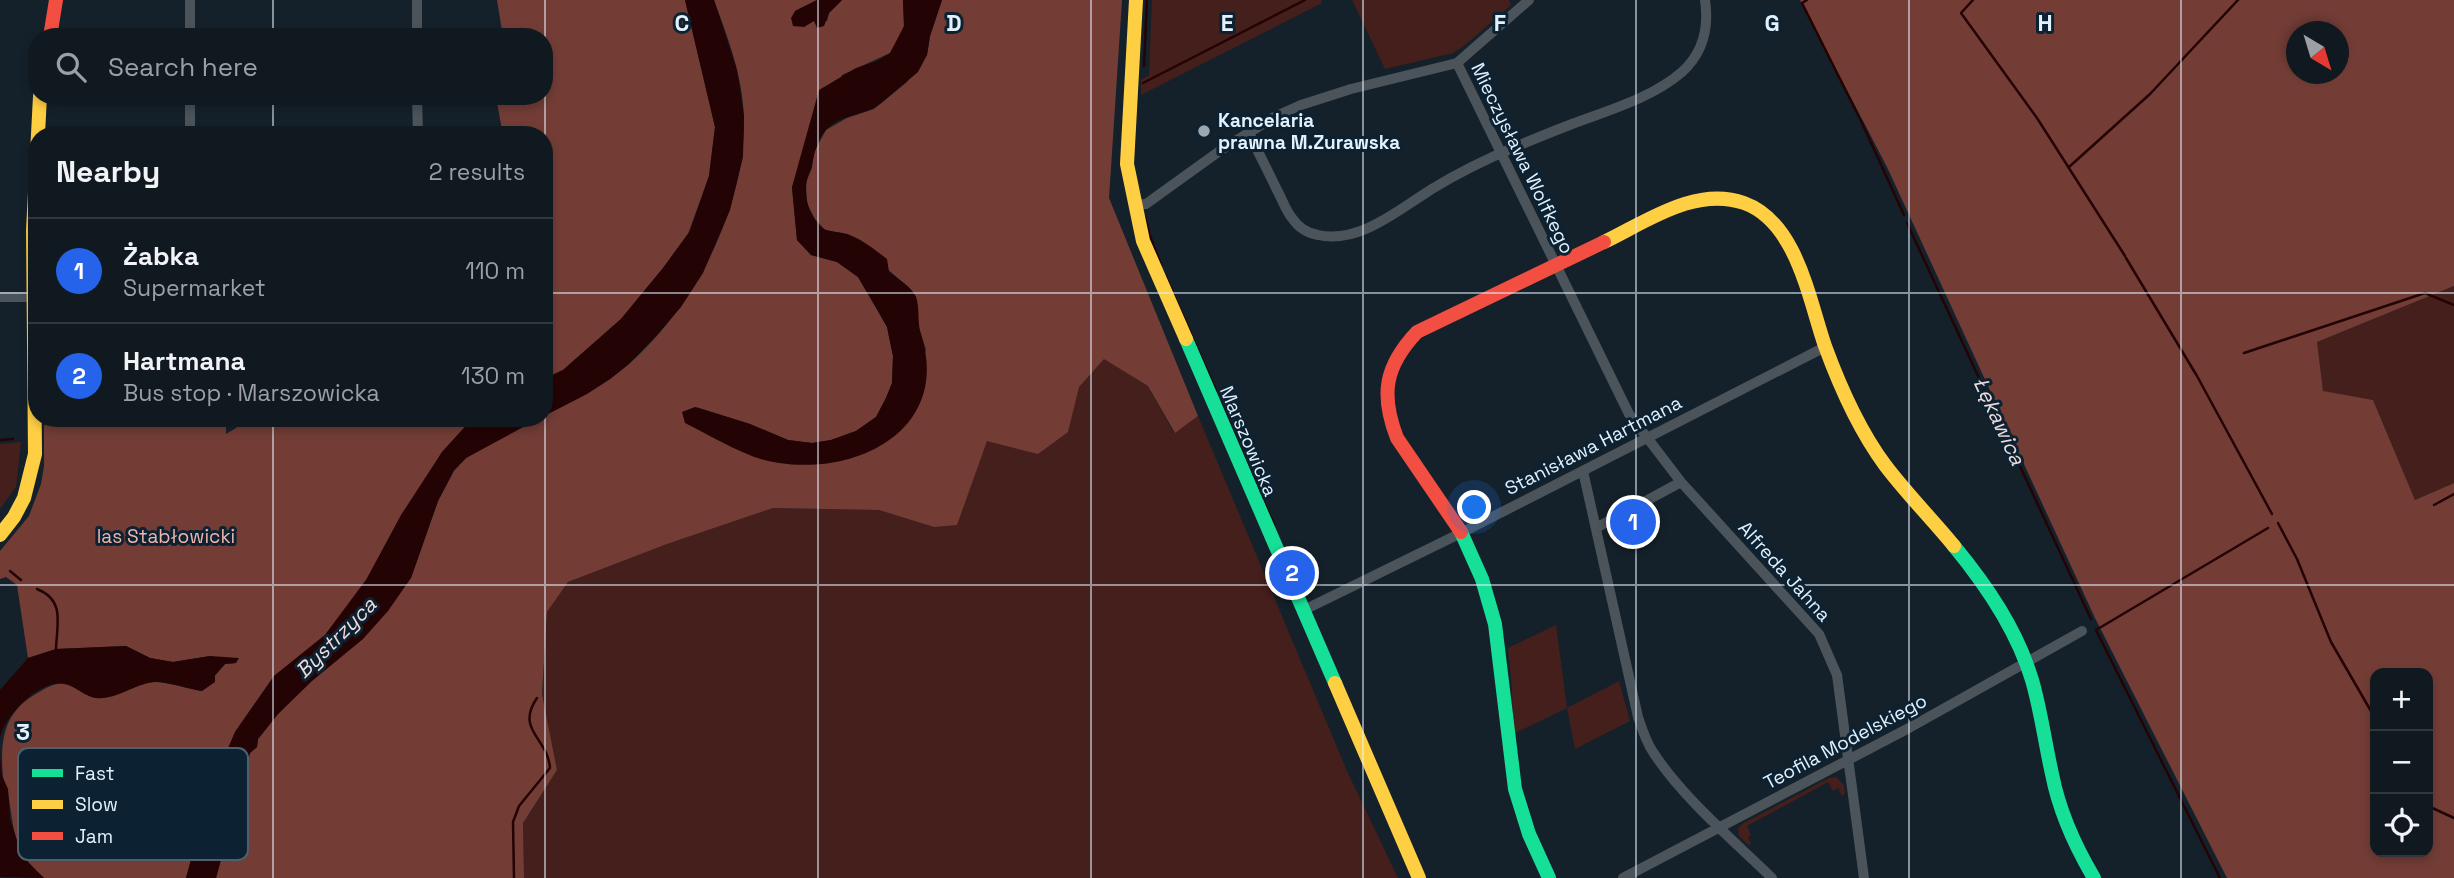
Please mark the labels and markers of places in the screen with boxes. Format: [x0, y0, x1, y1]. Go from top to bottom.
place label: Kancelaria prawna M.Zurawska [1218, 108, 1400, 155]
marker: Kancelaria prawna M.Zurawska [1196, 123, 1212, 139]
pin: 1 [1610, 496, 1656, 548]
pin: 2 [1269, 547, 1315, 599]

